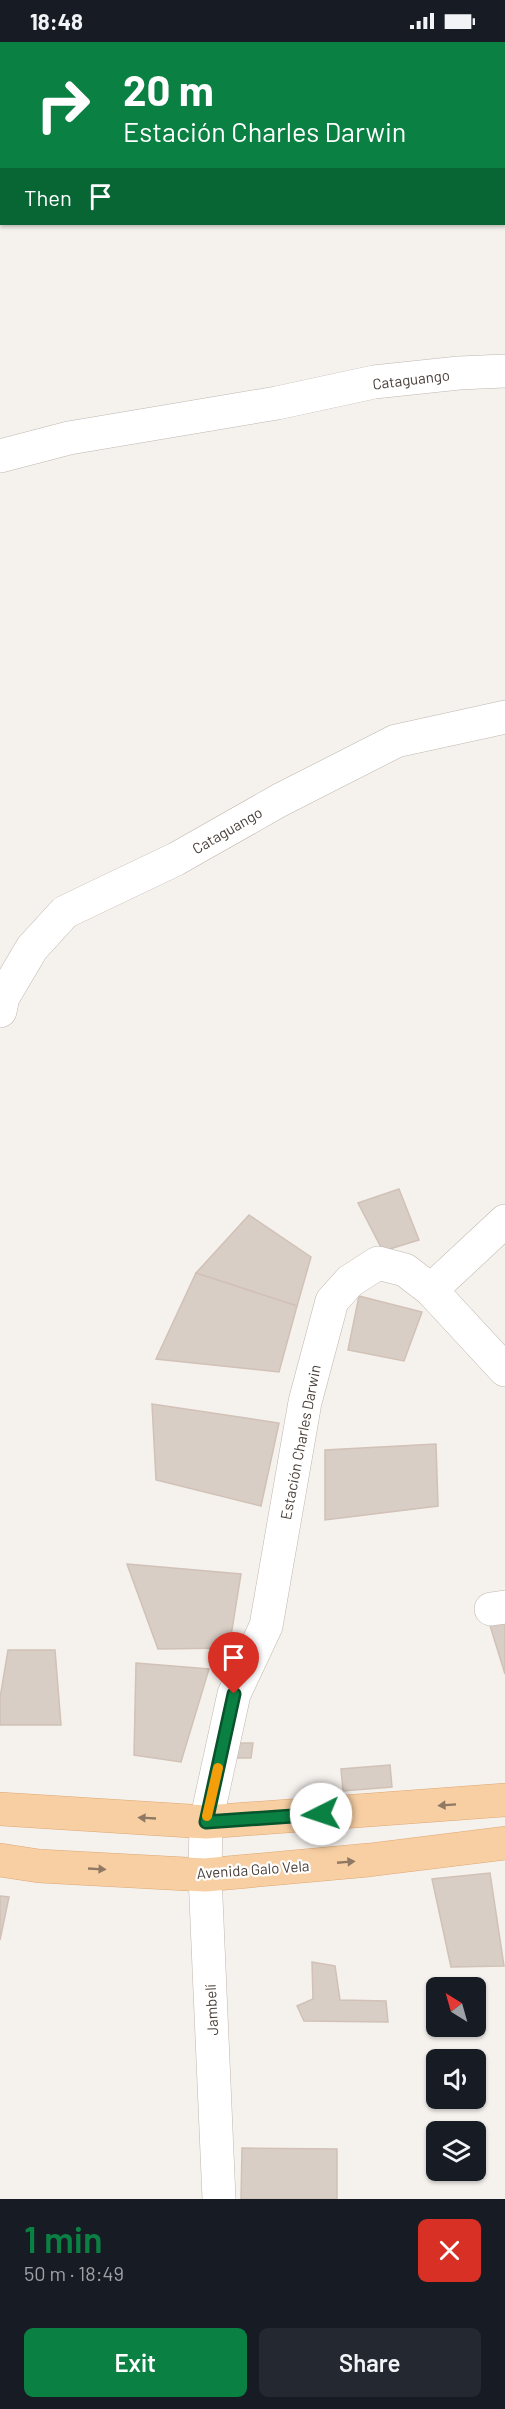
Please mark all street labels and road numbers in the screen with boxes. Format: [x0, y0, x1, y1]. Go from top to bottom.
street label: Cataguango [371, 365, 451, 393]
street label: Cataguango [189, 803, 265, 857]
street label: Estación Charles Darwin [276, 1363, 324, 1521]
street label: Avenida Galo Vela [196, 1856, 310, 1882]
street label: Jambelí [201, 1984, 221, 2036]

